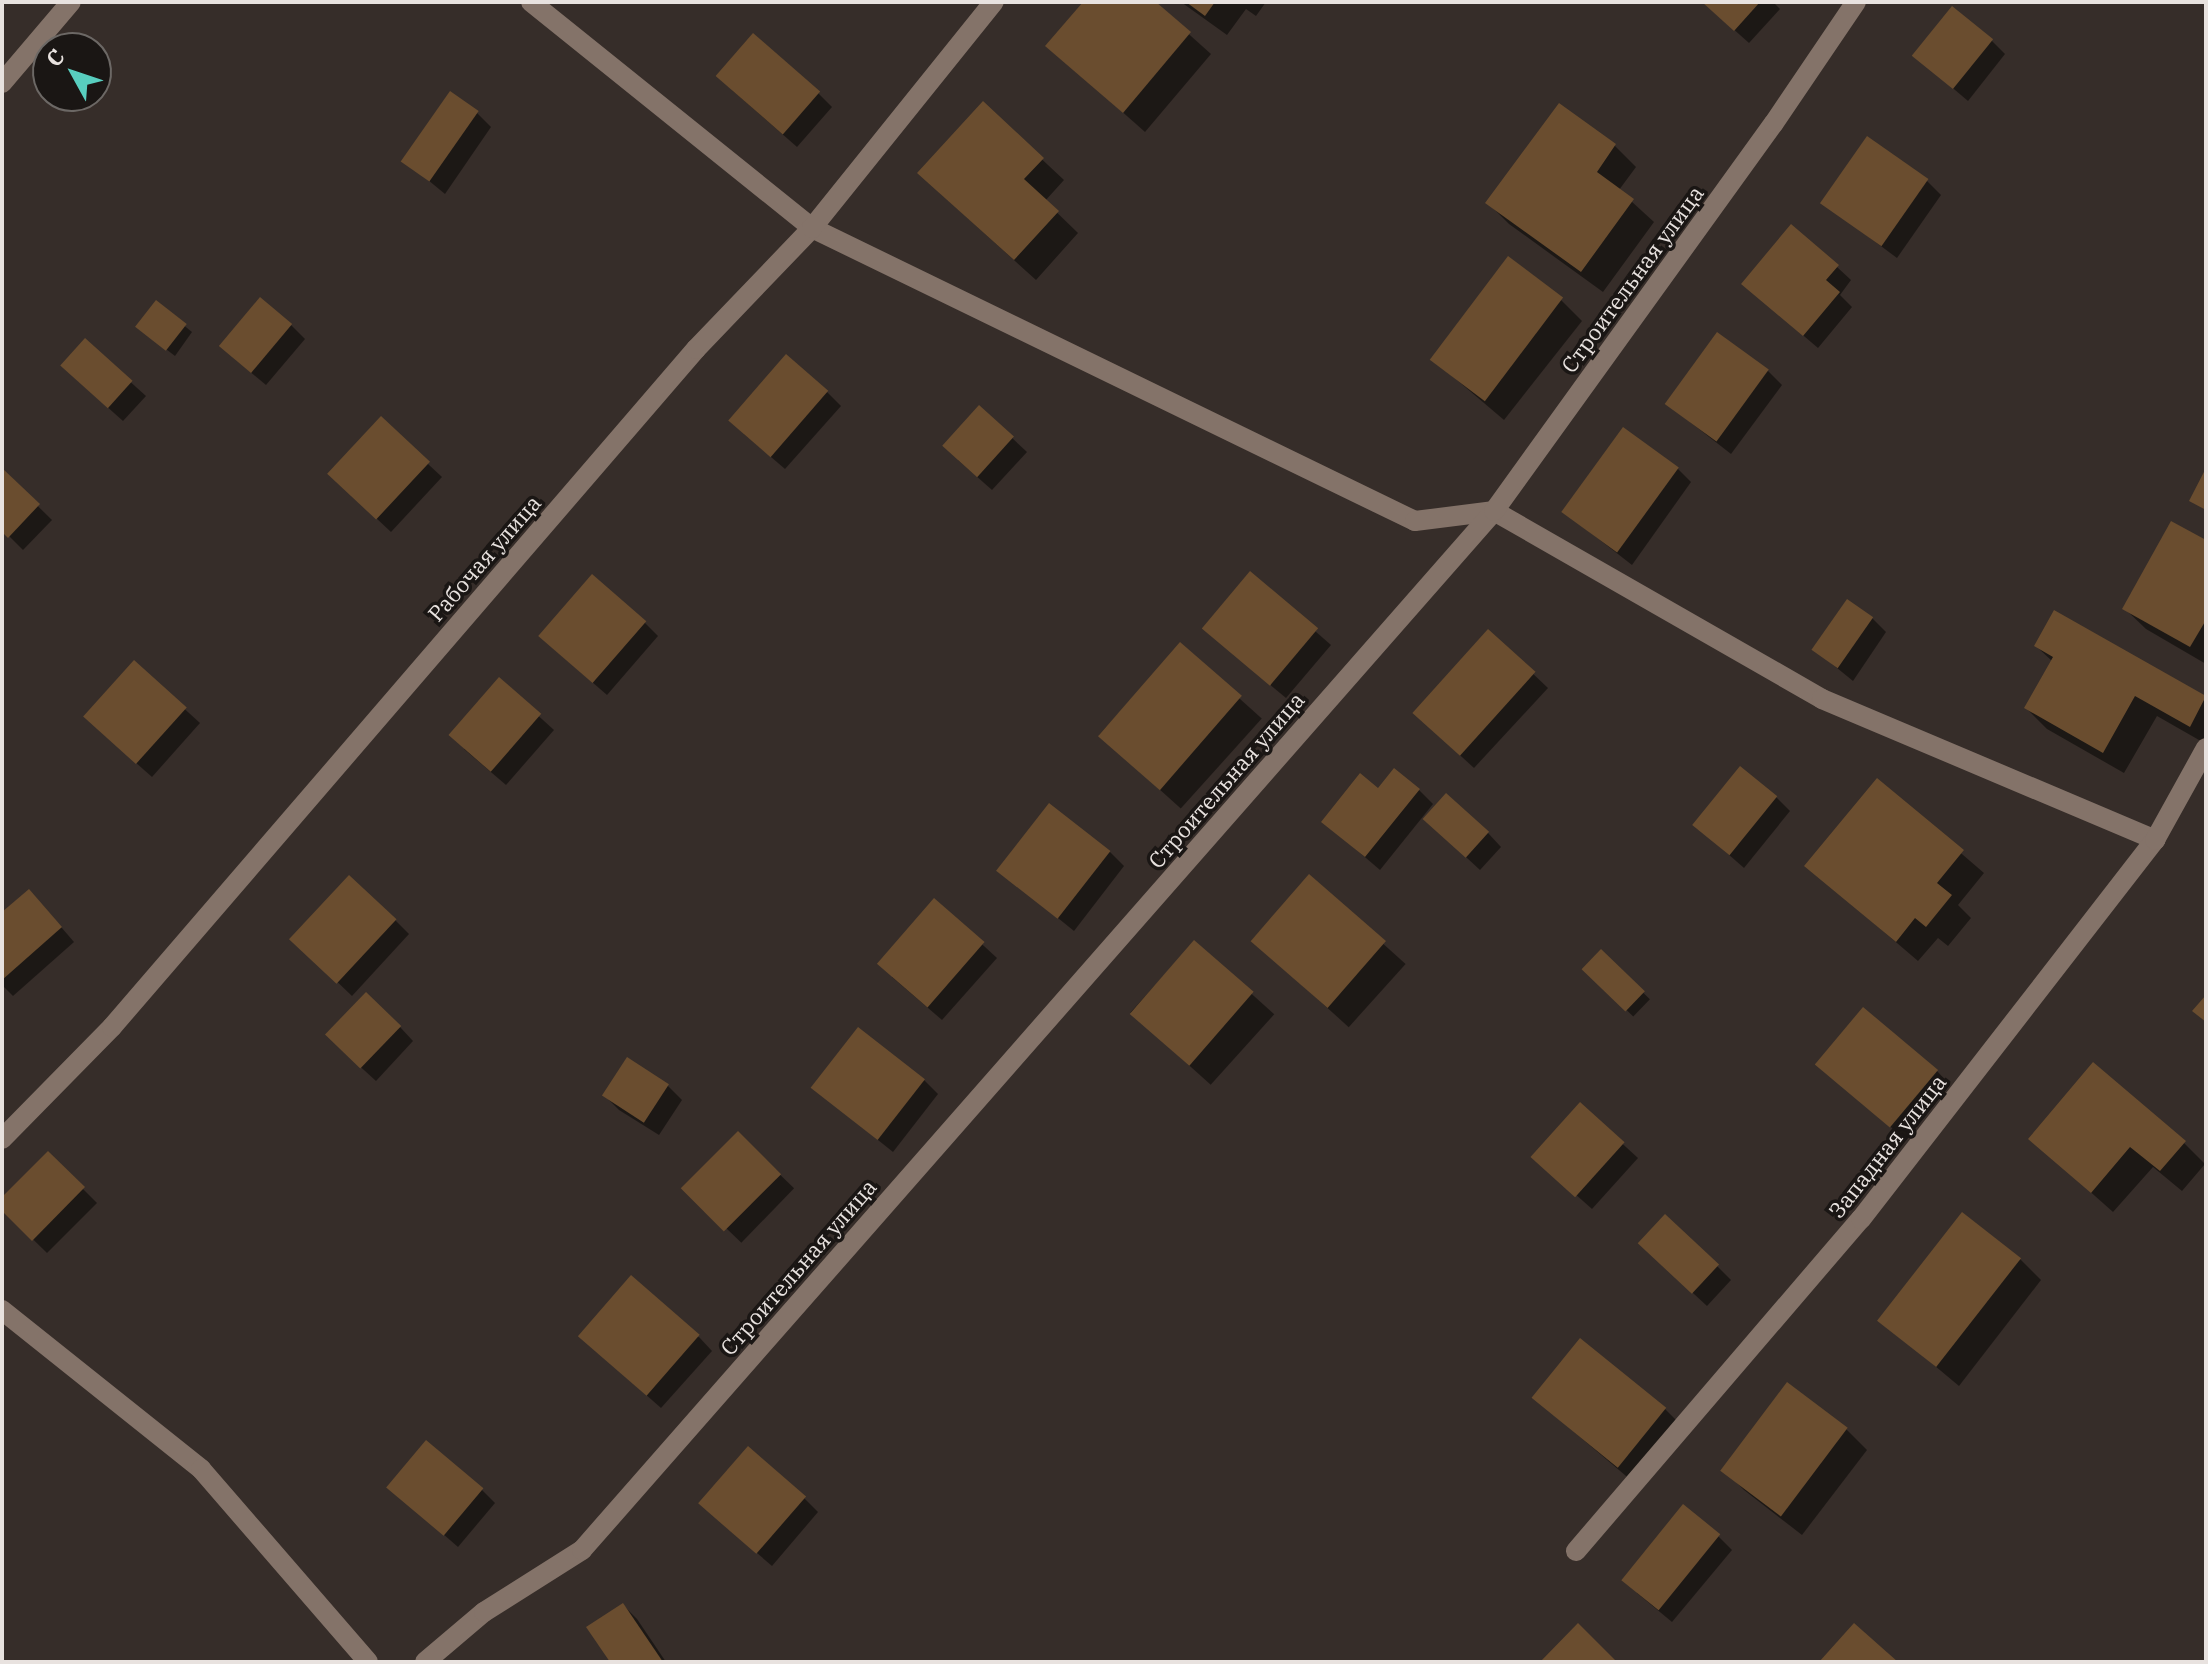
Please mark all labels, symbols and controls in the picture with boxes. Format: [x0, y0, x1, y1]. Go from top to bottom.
north arrow [32, 32, 112, 112]
text: С [39, 43, 71, 72]
street label: Строительная улица [1555, 180, 1709, 378]
street label: Рабочая улица [422, 490, 546, 626]
street label: Строительная улица [1142, 687, 1310, 873]
street label: Западная улица [1823, 1069, 1951, 1223]
street label: Строительная улица [714, 1174, 882, 1360]

